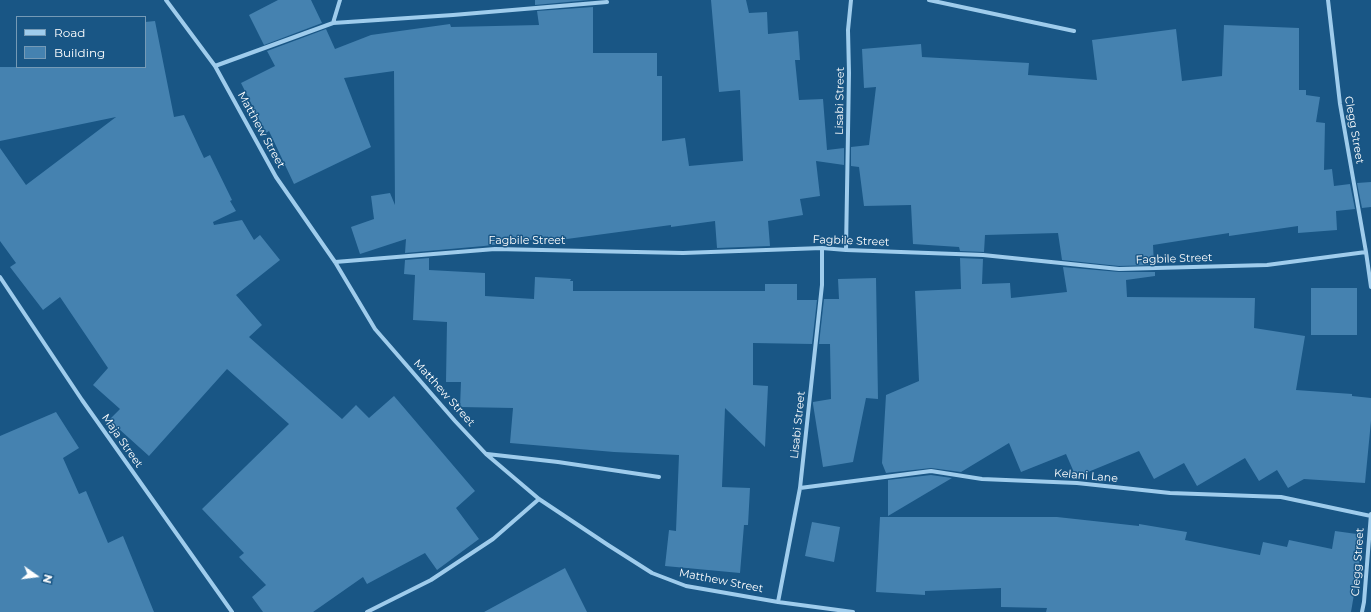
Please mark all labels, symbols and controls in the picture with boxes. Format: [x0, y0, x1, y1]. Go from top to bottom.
legend [16, 16, 146, 68]
text: Road [54, 25, 85, 40]
text: Building [54, 45, 105, 60]
street label: Lisabi Street [833, 67, 847, 135]
street label: Matthew Street [234, 89, 288, 171]
street label: Clegg Street [1342, 95, 1366, 165]
street label: Fagbile Street [812, 233, 890, 249]
street label: Fagbile Street [489, 234, 565, 248]
street label: Fagbile Street [1135, 251, 1213, 267]
street label: Matthew Street [410, 357, 478, 429]
street label: Lisabi Street [788, 391, 808, 459]
street label: Maja Street [99, 412, 145, 470]
street label: Kelani Lane [1054, 467, 1118, 485]
street label: Clegg Street [1349, 527, 1367, 597]
north arrow [16, 556, 56, 596]
street label: Matthew Street [678, 566, 764, 596]
text: N [40, 573, 56, 585]

